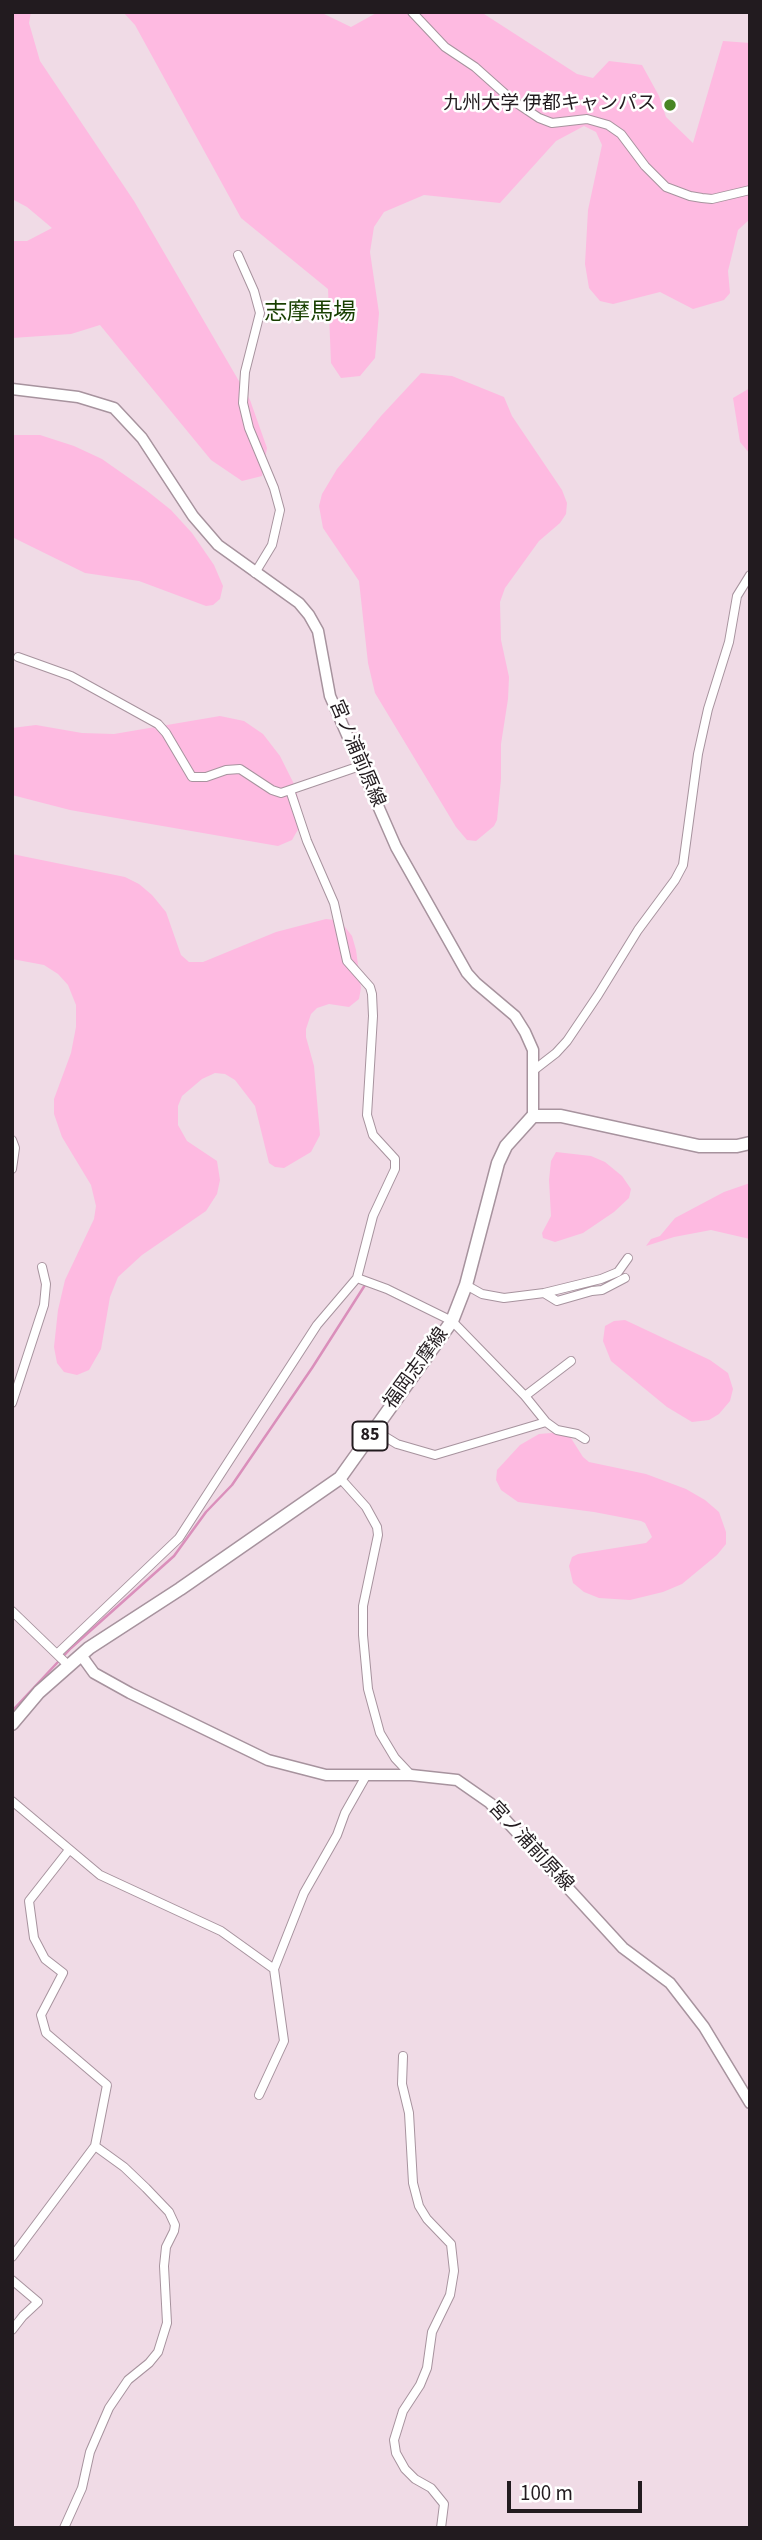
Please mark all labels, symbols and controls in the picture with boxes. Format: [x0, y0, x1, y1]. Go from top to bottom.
place label: 九州大学 伊都キャンパス [443, 94, 656, 116]
marker: 九州大学 伊都キャンパス [662, 97, 678, 113]
district label: 志摩馬場 [264, 300, 356, 328]
street label: 宮ノ浦前原線 [323, 697, 389, 811]
street label: 福岡志摩線 [380, 1324, 454, 1414]
road number: 85 [352, 1422, 388, 1450]
street label: 宮ノ浦前原線 [483, 1798, 577, 1896]
scale bar [510, 2466, 645, 2510]
text: 100 m [520, 2478, 573, 2508]

